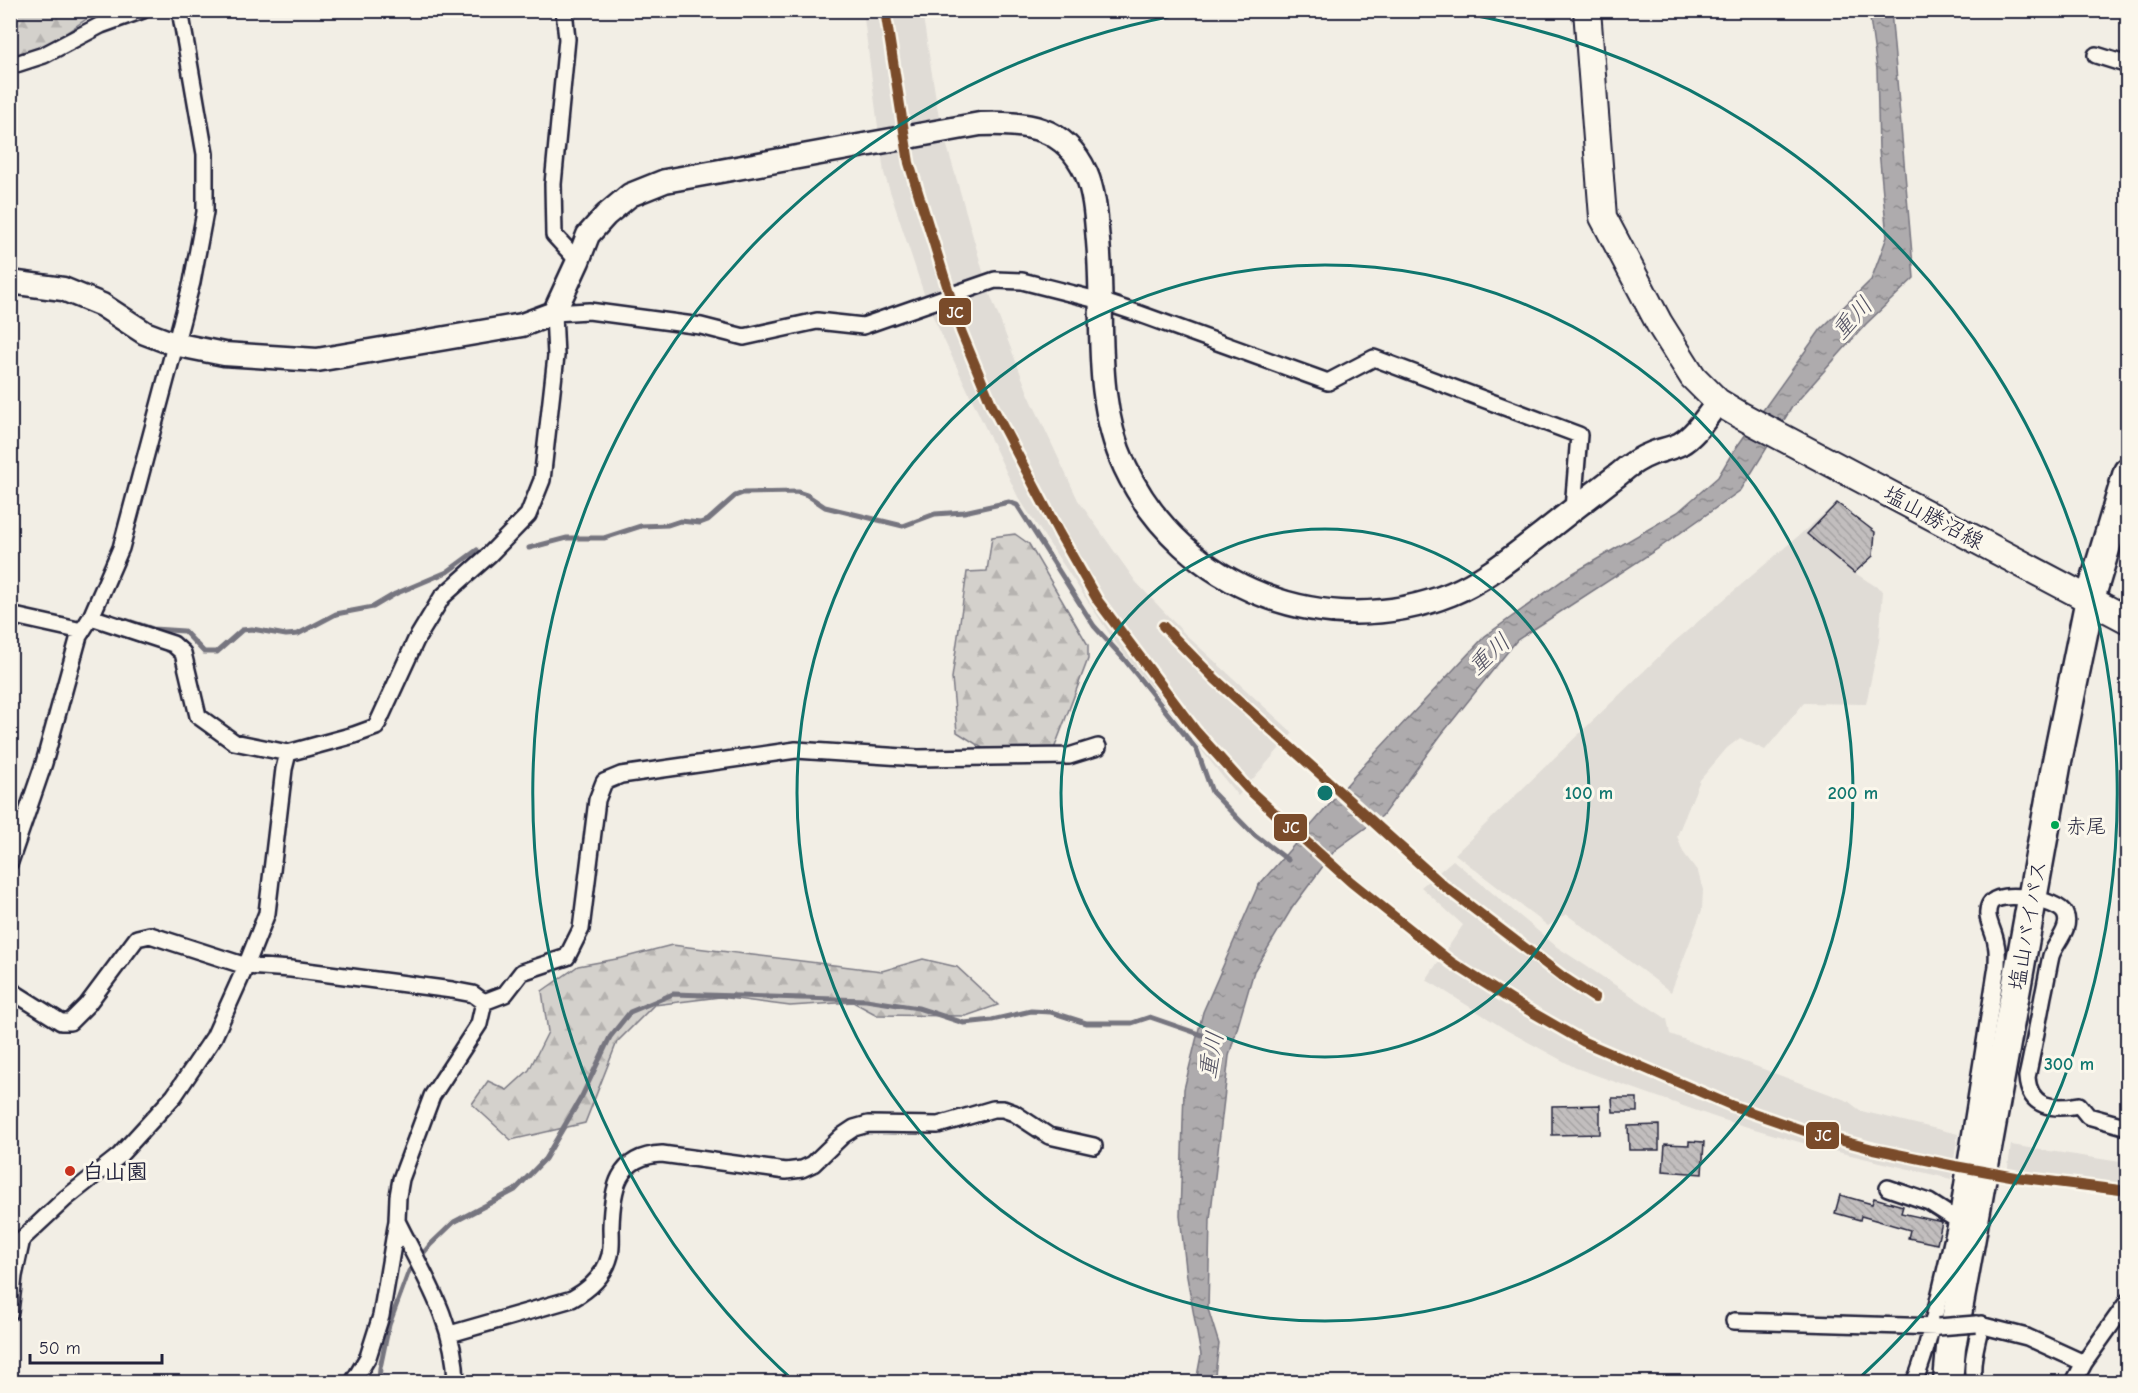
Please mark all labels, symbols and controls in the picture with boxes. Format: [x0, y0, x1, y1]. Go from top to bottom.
water label: 重川 [1825, 291, 1879, 345]
line badge: JC [938, 297, 972, 326]
text: JC [946, 304, 964, 322]
street label: 塩山勝沼線 [1879, 481, 1988, 555]
water label: 重川 [1462, 628, 1516, 680]
centre of rings [1315, 783, 1335, 803]
text: 100 m [1565, 783, 1613, 804]
text: 200 m [1828, 783, 1878, 804]
line badge: JC [1273, 813, 1308, 842]
place label: 赤尾 [2066, 815, 2106, 838]
text: JC [1282, 819, 1300, 837]
marker: 赤尾 [2049, 819, 2061, 831]
street label: 塩山バイパス [2004, 858, 2052, 992]
water label: 重川 [1193, 1029, 1229, 1081]
text: 300 m [2044, 1054, 2094, 1075]
line badge: JC [1805, 1121, 1840, 1150]
text: JC [1814, 1127, 1832, 1145]
place label: 白山園 [82, 1159, 148, 1185]
marker: 白山園 [63, 1164, 77, 1178]
scale bar [30, 1327, 162, 1365]
text: 50 m [39, 1338, 81, 1359]

